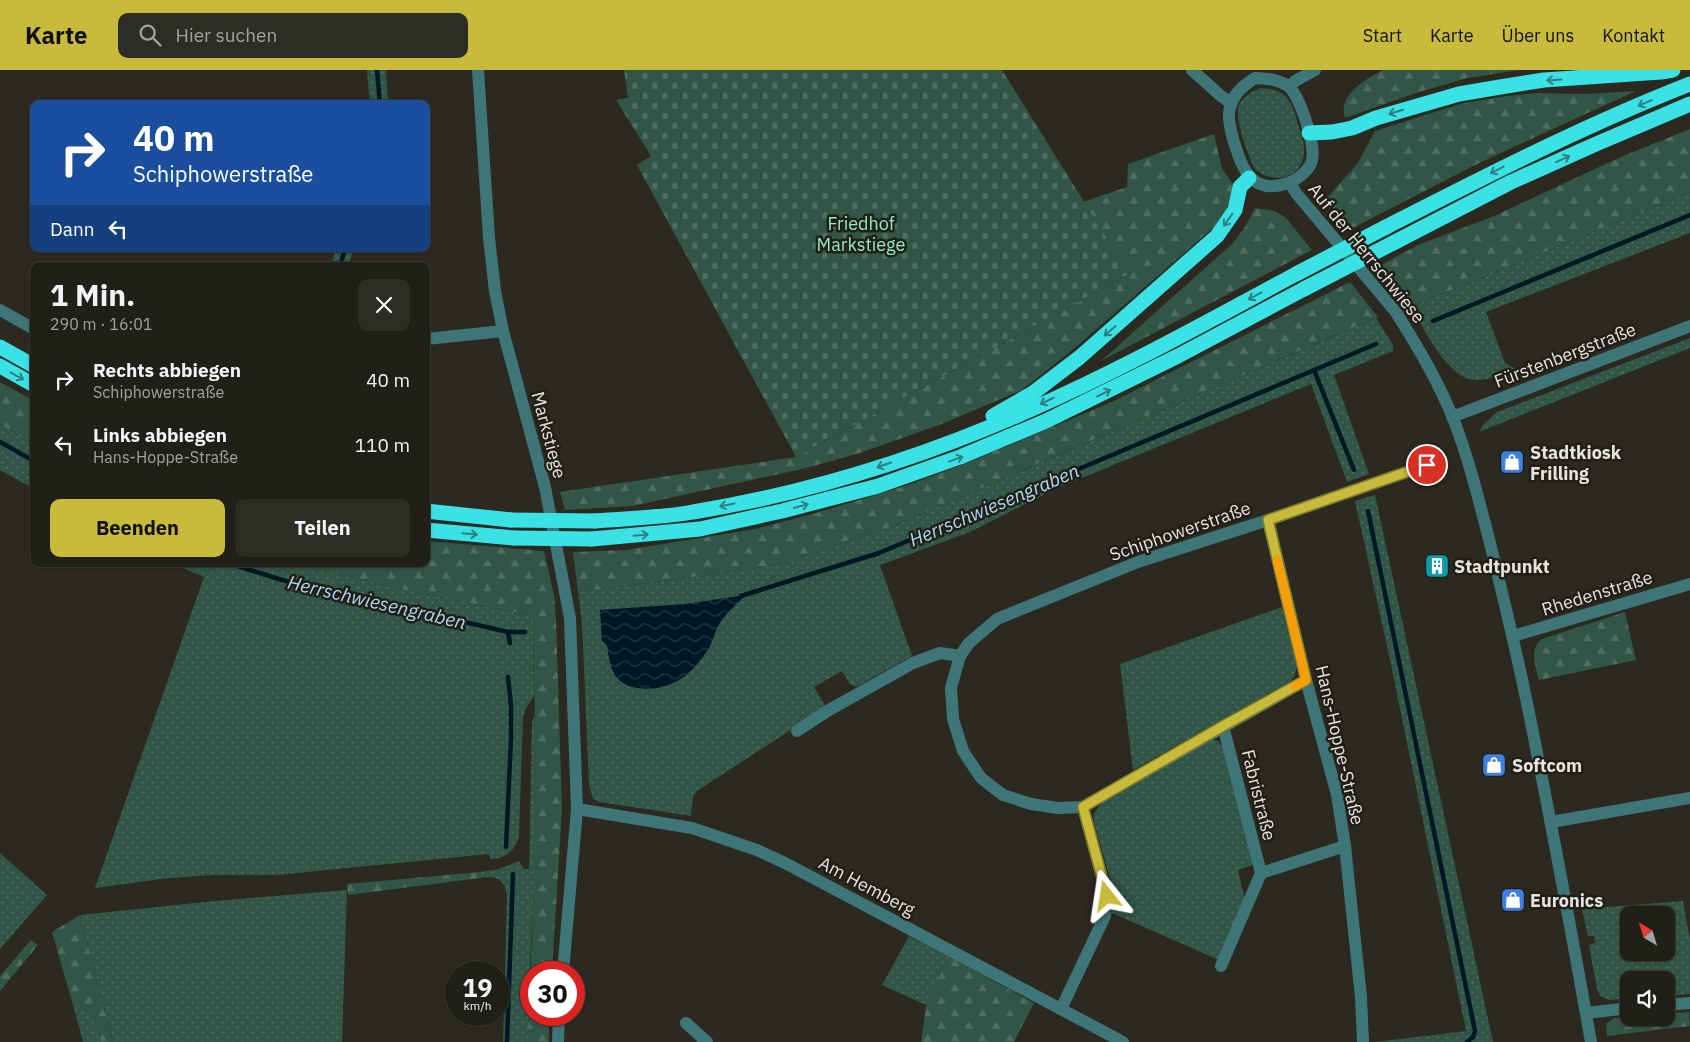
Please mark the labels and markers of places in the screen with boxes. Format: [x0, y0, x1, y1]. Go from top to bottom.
place label: Stadtkiosk Frilling [1530, 441, 1622, 485]
pin [1406, 444, 1448, 486]
shop icon: Stadtkiosk Frilling [1499, 449, 1525, 475]
building icon: Stadtpunkt [1424, 553, 1450, 579]
place label: Stadtpunkt [1454, 555, 1550, 578]
shop icon: Softcom [1481, 752, 1507, 778]
place label: Softcom [1512, 754, 1582, 777]
shop icon: Euronics [1500, 887, 1526, 913]
place label: Euronics [1530, 889, 1603, 912]

